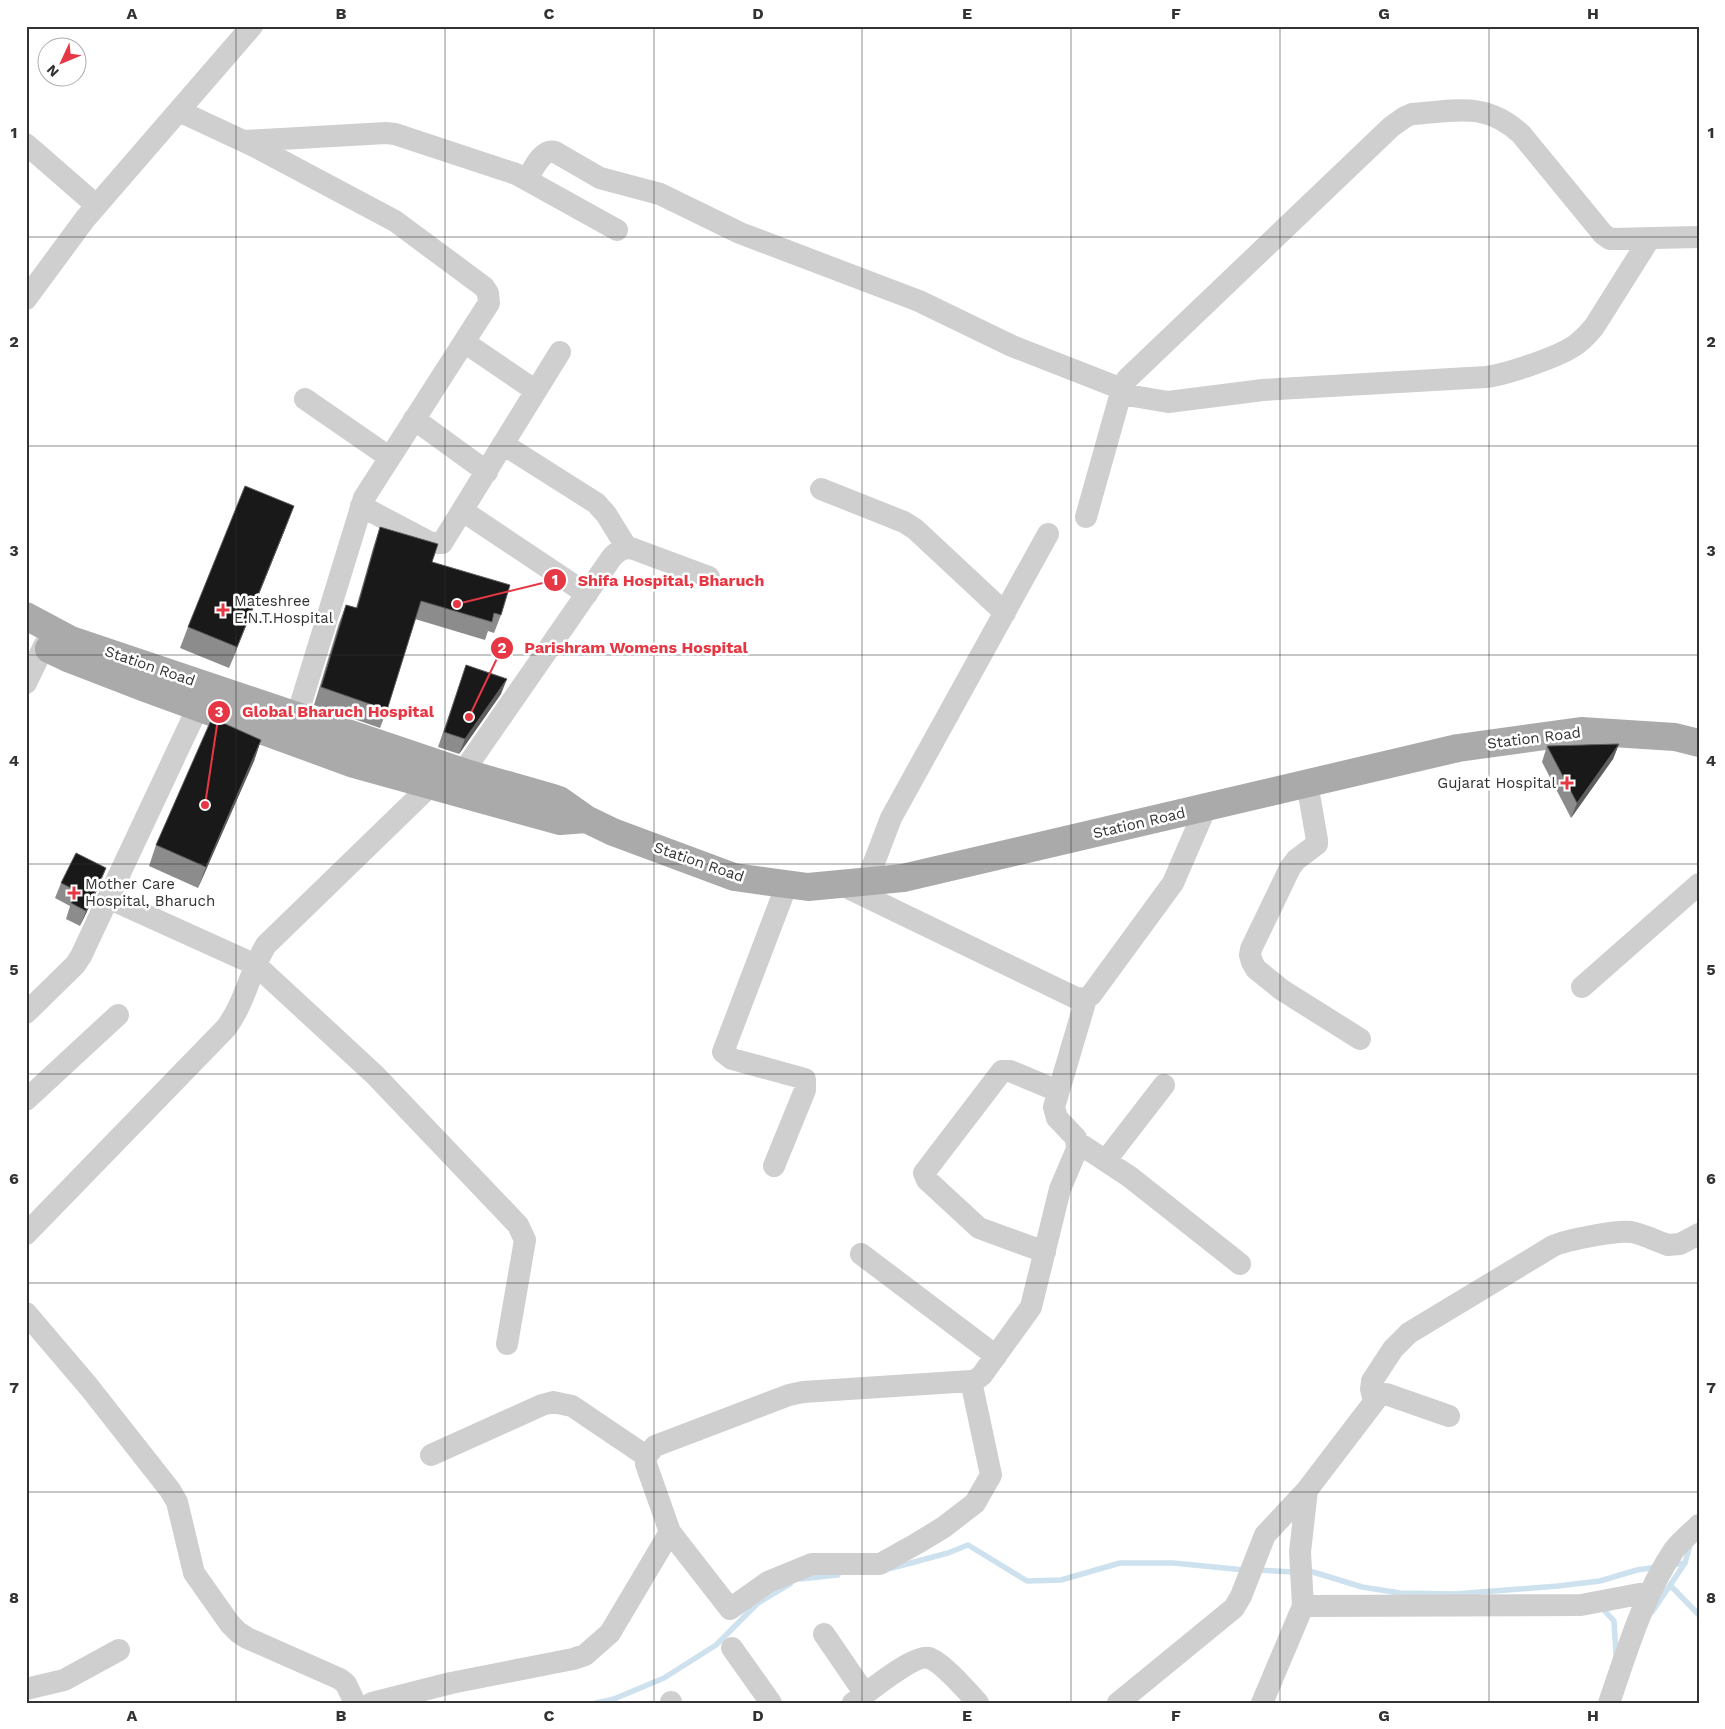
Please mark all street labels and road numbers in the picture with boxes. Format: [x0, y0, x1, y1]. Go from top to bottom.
street label: Station Road [102, 642, 198, 690]
street label: Station Road [1486, 723, 1582, 753]
street label: Station Road [1091, 804, 1187, 842]
street label: Station Road [651, 838, 747, 886]

